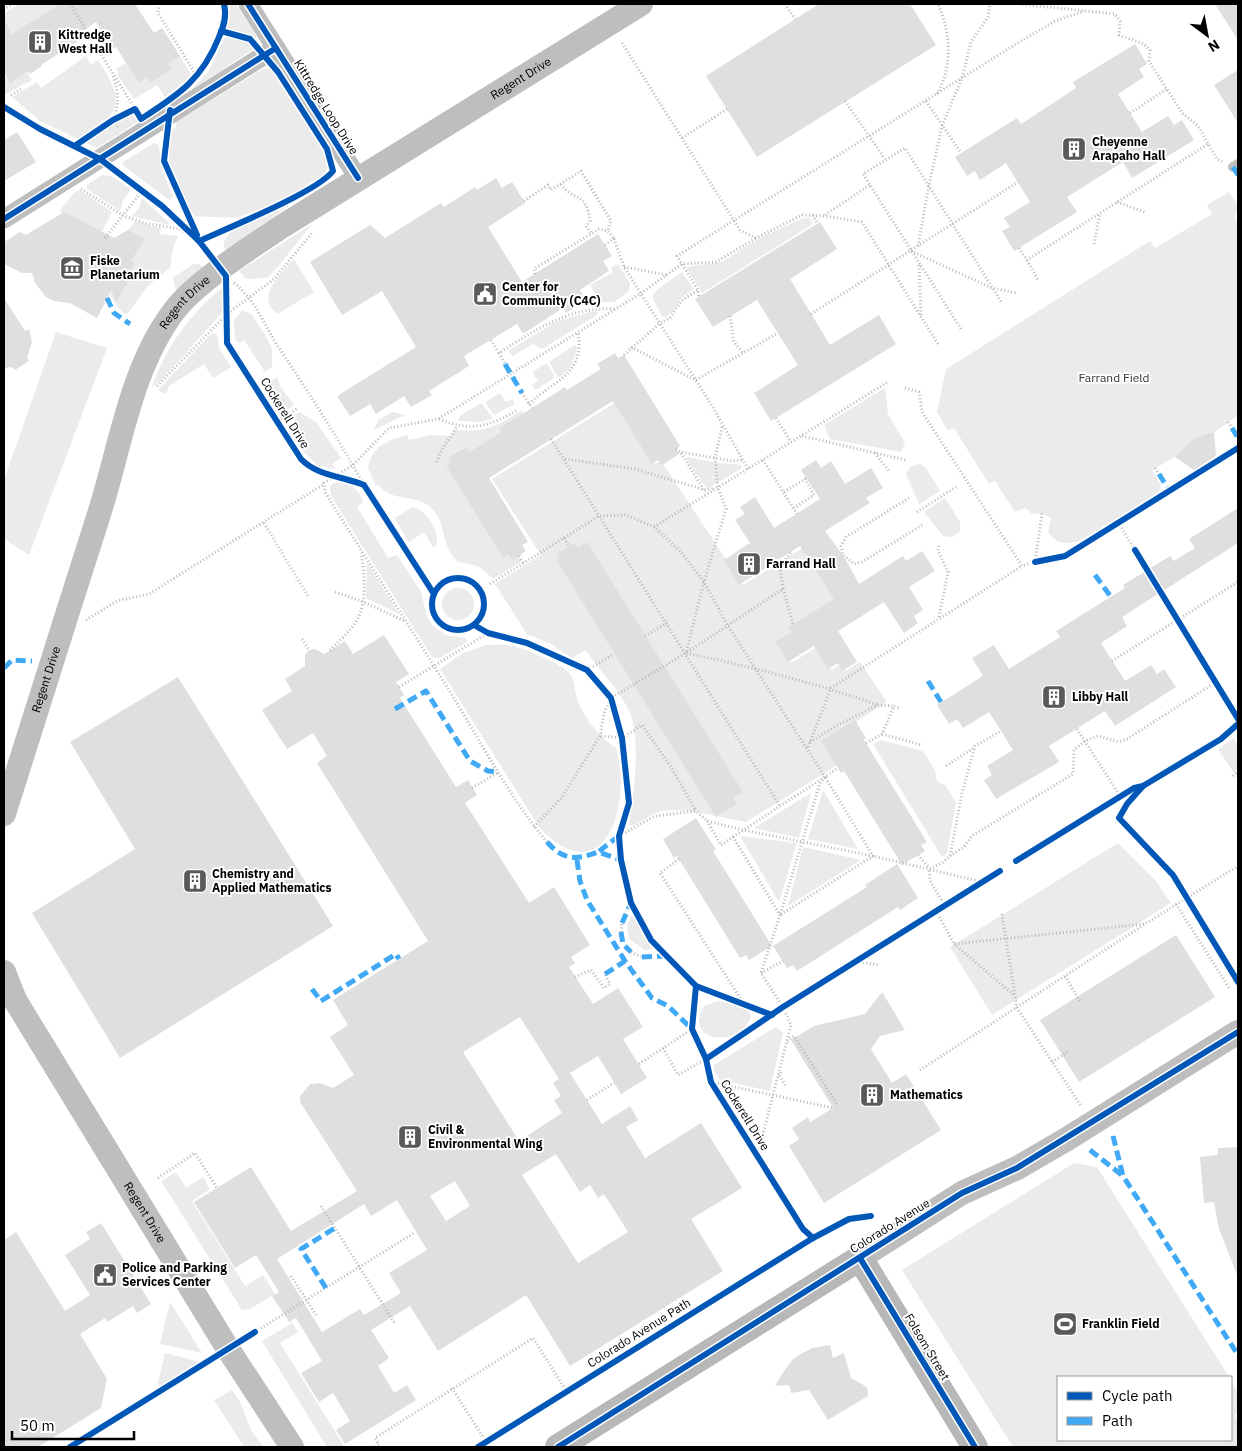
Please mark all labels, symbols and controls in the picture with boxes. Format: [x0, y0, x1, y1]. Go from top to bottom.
north arrow [1182, 10, 1232, 60]
place label: Kittredge West Hall [58, 27, 113, 56]
building icon: Kittredge West Hall [27, 29, 53, 55]
text: N [1205, 36, 1223, 56]
street label: Regent Drive [487, 53, 554, 103]
street label: Kittredge Loop Drive [291, 56, 362, 157]
place label: Cheyenne Arapaho Hall [1092, 134, 1166, 163]
building icon: Cheyenne Arapaho Hall [1061, 136, 1087, 162]
place label: Fiske Planetarium [90, 253, 160, 282]
museum icon: Fiske Planetarium [59, 255, 85, 281]
street label: Regent Drive [156, 271, 213, 332]
place label: Center for Community (C4C) [502, 279, 601, 308]
public building icon: Center for Community (C4C) [472, 281, 498, 307]
park label: Farrand Field [1079, 370, 1149, 385]
street label: Cockerell Drive [258, 374, 313, 451]
building icon: Farrand Hall [736, 551, 762, 577]
place label: Farrand Hall [766, 556, 836, 571]
street label: Regent Drive [28, 644, 63, 714]
building icon: Libby Hall [1041, 684, 1067, 710]
place label: Libby Hall [1072, 689, 1129, 704]
place label: Chemistry and Applied Mathematics [212, 866, 332, 895]
building icon: Chemistry and Applied Mathematics [182, 868, 208, 894]
street label: Cockerell Drive [718, 1076, 773, 1153]
building icon: Mathematics [859, 1082, 885, 1108]
place label: Mathematics [890, 1087, 963, 1102]
place label: Civil & Environmental Wing [428, 1122, 543, 1151]
building icon: Civil & Environmental Wing [397, 1124, 423, 1150]
street label: Regent Drive [121, 1179, 170, 1246]
street label: Colorado Avenue [847, 1195, 933, 1256]
place label: Police and Parking Services Center [122, 1260, 227, 1289]
public building icon: Police and Parking Services Center [92, 1262, 118, 1288]
street label: Colorado Avenue Path [584, 1295, 693, 1370]
street label: Folsom Street [902, 1311, 953, 1383]
sports icon: Franklin Field [1052, 1311, 1078, 1337]
place label: Franklin Field [1082, 1316, 1159, 1331]
legend [1057, 1376, 1232, 1441]
text: Cycle path [1102, 1386, 1173, 1405]
scale bar [12, 1408, 135, 1440]
text: Path [1102, 1411, 1133, 1430]
text: 50 m [20, 1416, 55, 1435]

